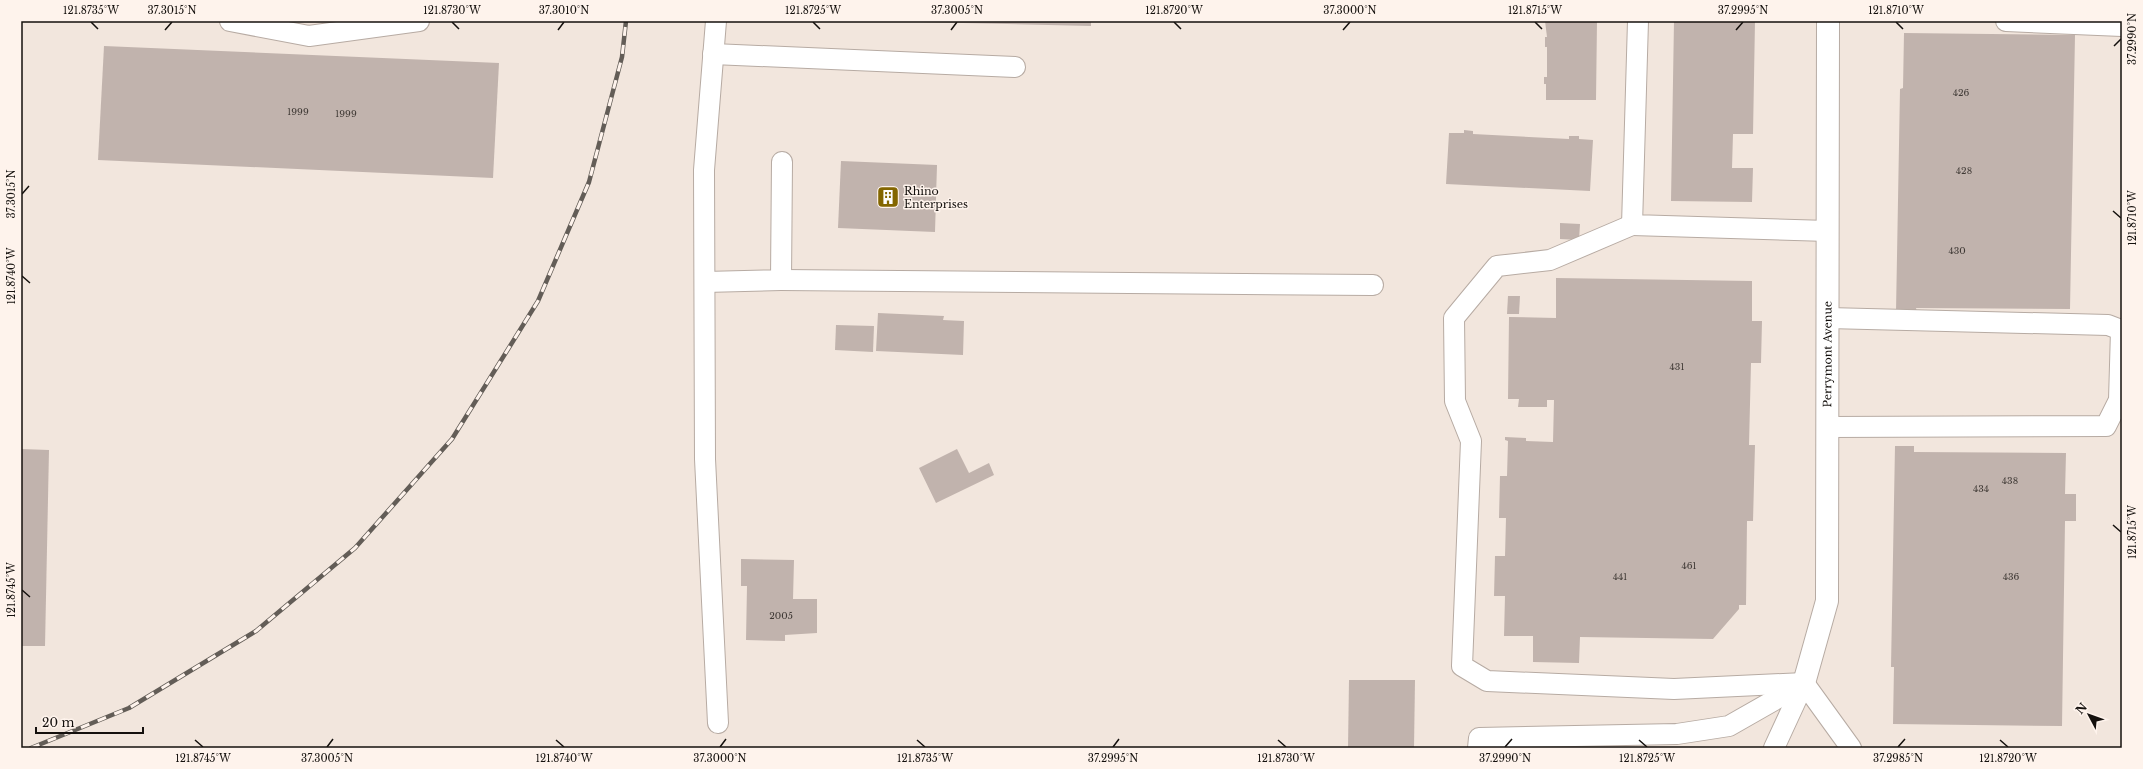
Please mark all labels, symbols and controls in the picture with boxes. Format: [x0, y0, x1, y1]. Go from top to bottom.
text: 121.8735°W [63, 4, 119, 17]
text: 37.3015°N [147, 4, 197, 17]
text: 121.8730°W [423, 4, 481, 17]
text: 37.3010°N [539, 4, 589, 17]
text: 121.8725°W [785, 4, 841, 17]
text: 37.3005°N [931, 4, 983, 17]
text: 121.8720°W [1145, 4, 1203, 17]
text: 37.3000°N [1323, 4, 1377, 17]
text: 121.8715°W [1508, 4, 1562, 17]
text: 37.2995°N [1718, 4, 1768, 17]
text: 121.8710°W [1868, 4, 1924, 17]
text: 37.2990°N [2126, 13, 2139, 65]
house number: 426 [1953, 87, 1970, 98]
house number: 1999 [287, 106, 309, 117]
house number: 1999 [335, 108, 357, 119]
house number: 428 [1956, 165, 1972, 176]
text: 37.3015°N [5, 169, 18, 219]
building icon: Rhino Enterprises [875, 184, 901, 210]
place label: Rhino Enterprises [904, 184, 968, 211]
text: 121.8710°W [2126, 190, 2139, 246]
house number: 430 [1948, 245, 1966, 256]
text: 121.8740°W [5, 247, 18, 304]
street label: Perrymont Avenue [1820, 301, 1835, 407]
house number: 431 [1670, 361, 1684, 372]
house number: 438 [2002, 475, 2018, 486]
house number: 434 [1973, 483, 1989, 494]
text: 121.8715°W [2126, 505, 2139, 559]
house number: 461 [1681, 560, 1697, 571]
text: 121.8745°W [5, 562, 18, 618]
house number: 441 [1613, 571, 1627, 582]
house number: 436 [2003, 571, 2020, 582]
house number: 2005 [769, 610, 793, 621]
north arrow [2069, 695, 2109, 735]
text: N [2073, 699, 2091, 717]
scale bar [36, 709, 143, 735]
text: 20 m [42, 715, 74, 730]
text: 121.8745°W [175, 752, 231, 765]
text: 37.3005°N [301, 752, 353, 765]
text: 121.8740°W [536, 752, 593, 765]
text: 37.3000°N [693, 752, 747, 765]
text: 121.8735°W [897, 752, 953, 765]
text: 37.2995°N [1088, 752, 1138, 765]
text: 121.8730°W [1257, 752, 1315, 765]
text: 37.2990°N [1479, 752, 1531, 765]
text: 121.8725°W [1619, 752, 1675, 765]
text: 37.2985°N [1873, 752, 1923, 765]
text: 121.8720°W [1979, 752, 2037, 765]

